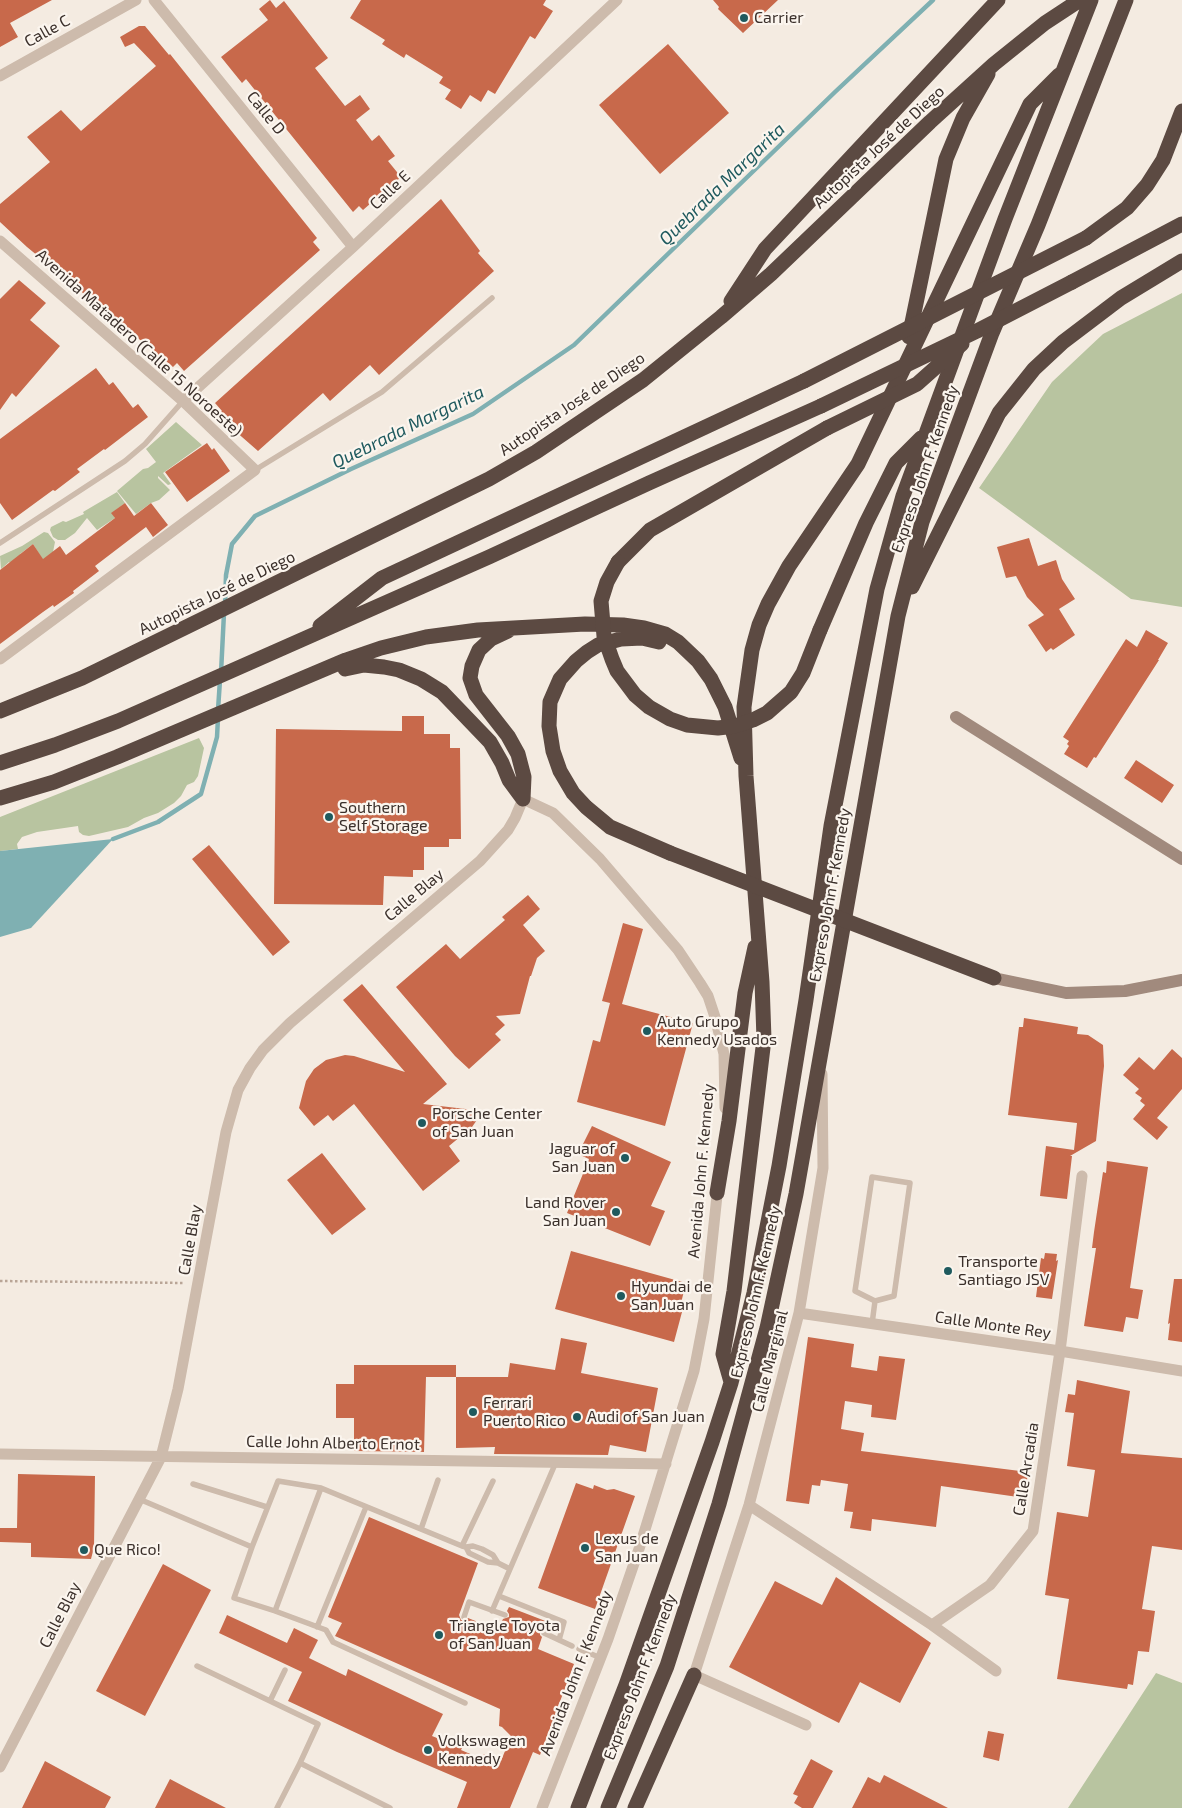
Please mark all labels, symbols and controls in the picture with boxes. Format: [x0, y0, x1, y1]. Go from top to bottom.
place label: Carrier [754, 8, 804, 28]
street label: Calle C [21, 11, 73, 51]
marker: Carrier [738, 12, 750, 24]
street label: Autopista José de Diego [810, 82, 948, 212]
street label: Calle D [243, 87, 289, 139]
water label: Quebrada Margarita [655, 118, 789, 250]
street label: Calle E [366, 166, 414, 214]
street label: Avenida Matadero (Calle 15 Noroeste) [32, 245, 246, 441]
street label: Autopista José de Diego [496, 348, 648, 460]
water label: Quebrada Margarita [328, 381, 488, 473]
street label: Expreso John F. Kennedy [887, 383, 963, 555]
street label: Autopista José de Diego [136, 547, 298, 639]
place label: Southern Self Storage [339, 798, 428, 836]
street label: Expreso John F. Kennedy [805, 807, 855, 983]
marker: Southern Self Storage [323, 811, 335, 823]
street label: Calle Blay [380, 865, 448, 925]
place label: Auto Grupo Kennedy Usados [657, 1012, 777, 1050]
marker: Auto Grupo Kennedy Usados [641, 1025, 653, 1037]
street label: Avenida John F. Kennedy [684, 1083, 718, 1259]
place label: Porsche Center of San Juan [432, 1104, 542, 1142]
marker: Porsche Center of San Juan [416, 1117, 428, 1129]
place label: Jaguar of San Juan [549, 1139, 615, 1177]
marker: Jaguar of San Juan [619, 1152, 631, 1164]
place label: Land Rover San Juan [525, 1193, 606, 1231]
street label: Calle Blay [174, 1203, 206, 1277]
street label: Expreso John F. Kennedy [727, 1204, 785, 1380]
marker: Land Rover San Juan [610, 1206, 622, 1218]
place label: Transporte Santiago JSV [958, 1252, 1050, 1290]
marker: Transporte Santiago JSV [942, 1265, 954, 1277]
place label: Hyundai de San Juan [631, 1277, 712, 1315]
marker: Hyundai de San Juan [615, 1290, 627, 1302]
street label: Calle Monte Rey [934, 1307, 1052, 1343]
street label: Calle Marginal [748, 1308, 792, 1414]
place label: Ferrari Puerto Rico [483, 1393, 566, 1431]
marker: Ferrari Puerto Rico [467, 1406, 479, 1418]
place label: Audi of San Juan [587, 1407, 705, 1427]
marker: Audi of San Juan [571, 1411, 583, 1423]
street label: Calle Arcadia [1009, 1421, 1043, 1517]
street label: Calle John Alberto Ernot [246, 1432, 420, 1454]
place label: Lexus de San Juan [595, 1529, 659, 1567]
place label: Que Rico! [94, 1540, 161, 1560]
marker: Lexus de San Juan [579, 1542, 591, 1554]
marker: Que Rico! [78, 1544, 90, 1556]
street label: Calle Blay [35, 1579, 85, 1651]
street label: Avenida John F. Kennedy [536, 1588, 616, 1758]
street label: Expreso John F. Kennedy [599, 1591, 681, 1763]
place label: Triangle Toyota of San Juan [449, 1616, 560, 1654]
marker: Triangle Toyota of San Juan [433, 1629, 445, 1641]
place label: Volkswagen Kennedy [438, 1731, 526, 1769]
marker: Volkswagen Kennedy [422, 1744, 434, 1756]

